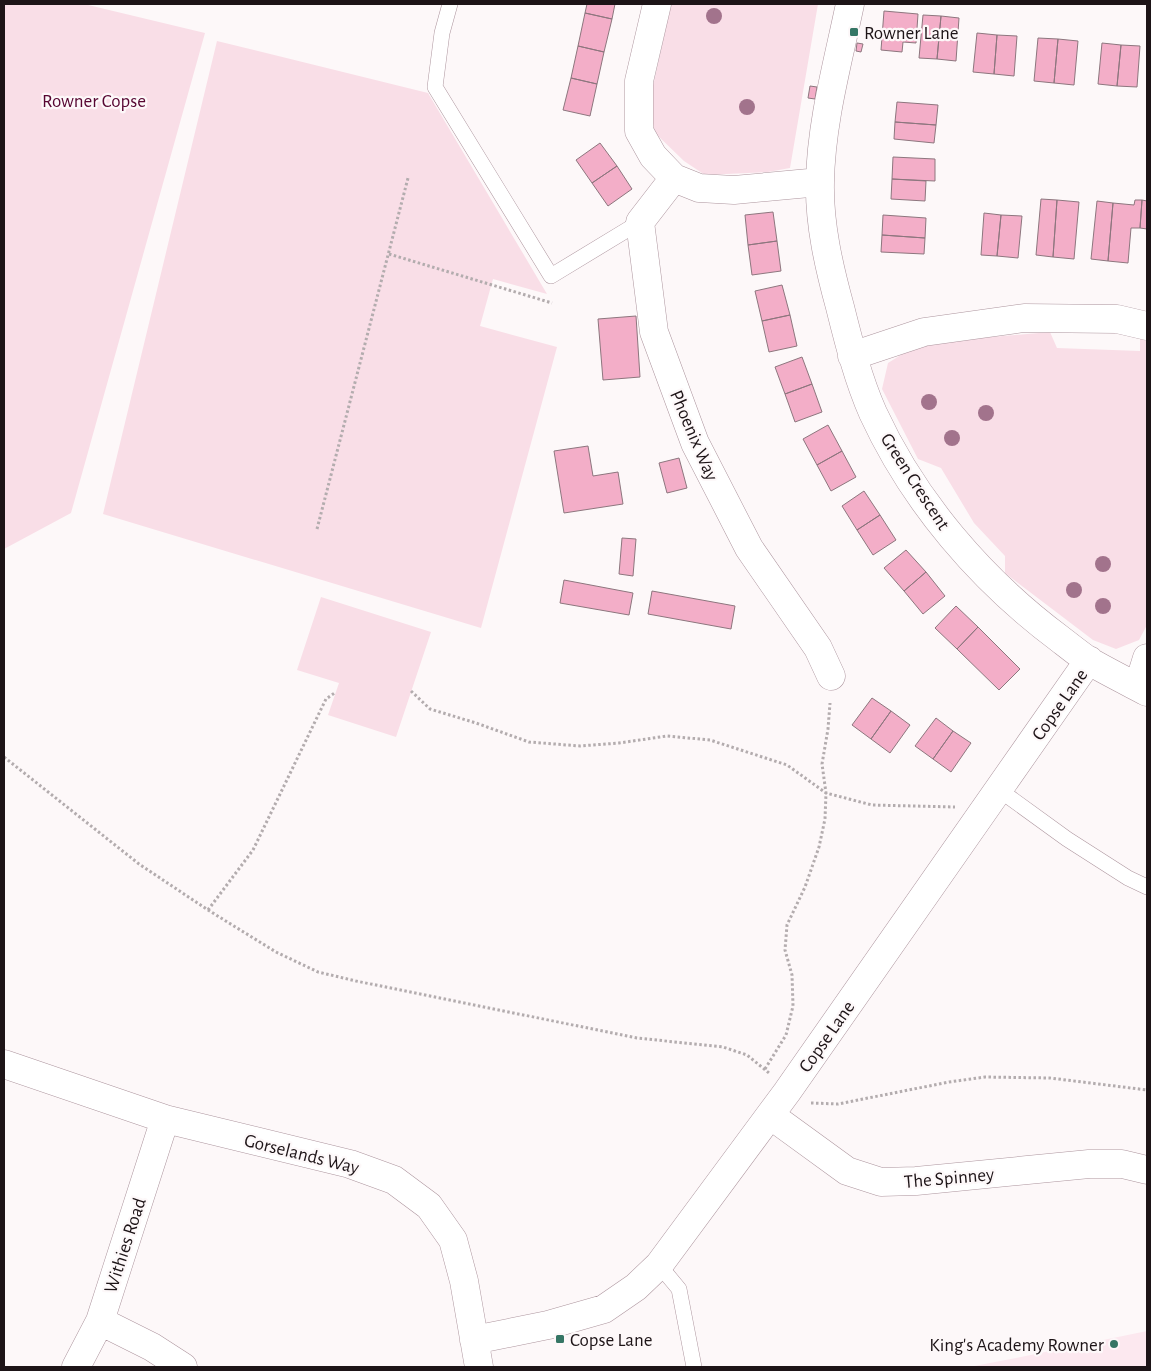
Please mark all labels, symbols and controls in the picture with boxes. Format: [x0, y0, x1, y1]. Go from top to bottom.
place label: Rowner Lane [864, 24, 959, 43]
marker: Rowner Lane [848, 26, 860, 38]
park label: Rowner Copse [42, 92, 146, 111]
street label: Phoenix Way [666, 388, 721, 484]
street label: Green Crescent [877, 430, 953, 534]
street label: Copse Lane [1029, 666, 1092, 744]
street label: Copse Lane [796, 998, 859, 1076]
street label: Gorselands Way [242, 1131, 361, 1178]
street label: The Spinney [903, 1165, 995, 1192]
street label: Withies Road [101, 1195, 150, 1295]
place label: Copse Lane [570, 1331, 652, 1350]
marker: Copse Lane [554, 1333, 566, 1345]
place label: King's Academy Rowner [929, 1336, 1104, 1355]
marker: King's Academy Rowner [1108, 1338, 1120, 1350]

